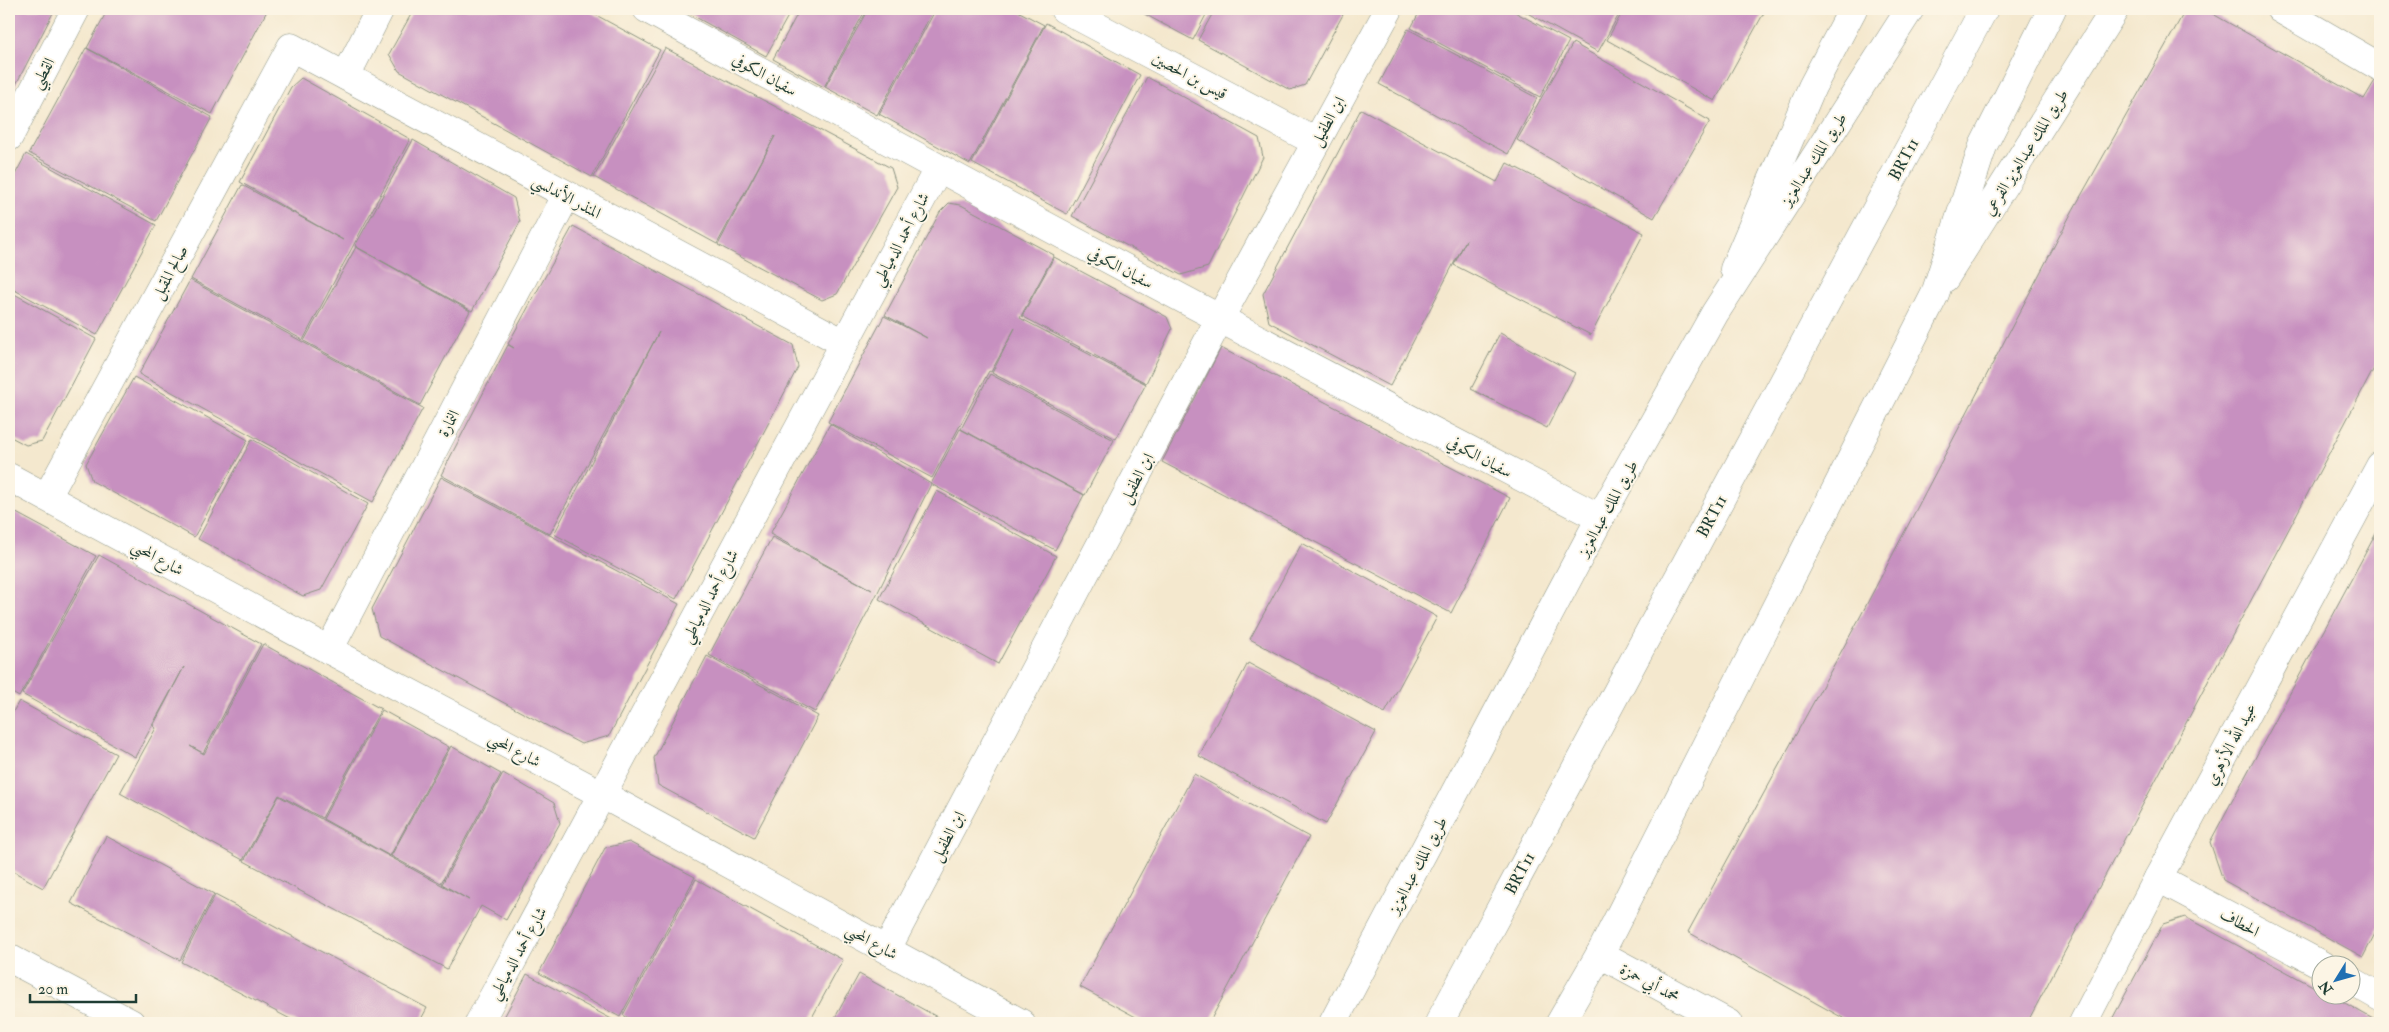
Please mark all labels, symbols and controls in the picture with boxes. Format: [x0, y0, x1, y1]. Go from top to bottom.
street label: قيس بن الحصين [1149, 48, 1230, 104]
street label: سفيان الكوفي [728, 49, 800, 103]
street label: القطبي [26, 54, 64, 95]
street label: طريق الملك عبدالعزيز الفرعي [1979, 86, 2075, 220]
street label: ابن الطفيل [1306, 93, 1351, 150]
street label: طريق الملك عبدالعزيز [1775, 109, 1851, 212]
street label: BRT11 [1885, 135, 1923, 184]
street label: المنذر الأندلسي [526, 169, 605, 228]
street label: شارع أحمد الدمياطي [866, 188, 938, 292]
street label: صالح المقبل [147, 242, 195, 305]
street label: سفيان الكوفي [1084, 242, 1156, 295]
street label: النمارة [434, 407, 464, 440]
street label: سفيان الكوفي [1443, 431, 1515, 484]
street label: ابن الطفيل [1115, 450, 1159, 508]
street label: طريق الملك عبدالعزيز [1572, 457, 1643, 562]
street label: BRT11 [1693, 492, 1731, 541]
street label: شارع المحبي [126, 535, 187, 585]
street label: شارع أحمد الدمياطي [675, 545, 747, 649]
street label: عبيد الله الأزهري [2198, 699, 2263, 790]
street label: شارع المحبي [483, 728, 544, 776]
street label: ابن الطفيل [926, 808, 970, 866]
street label: طريق الملك عبدالعزيز [1383, 814, 1452, 919]
street label: BRT11 [1501, 849, 1539, 898]
street label: شارع أحمد الدمياطي [482, 903, 556, 1006]
street label: الحطاف [2216, 904, 2263, 942]
street label: شارع المحبي [840, 919, 901, 969]
north arrow [2312, 954, 2362, 1004]
street label: محمد أبي حمزة [1615, 957, 1684, 1009]
scale bar [30, 972, 136, 1004]
text: N [2315, 977, 2337, 998]
text: 20 m [38, 980, 68, 999]

